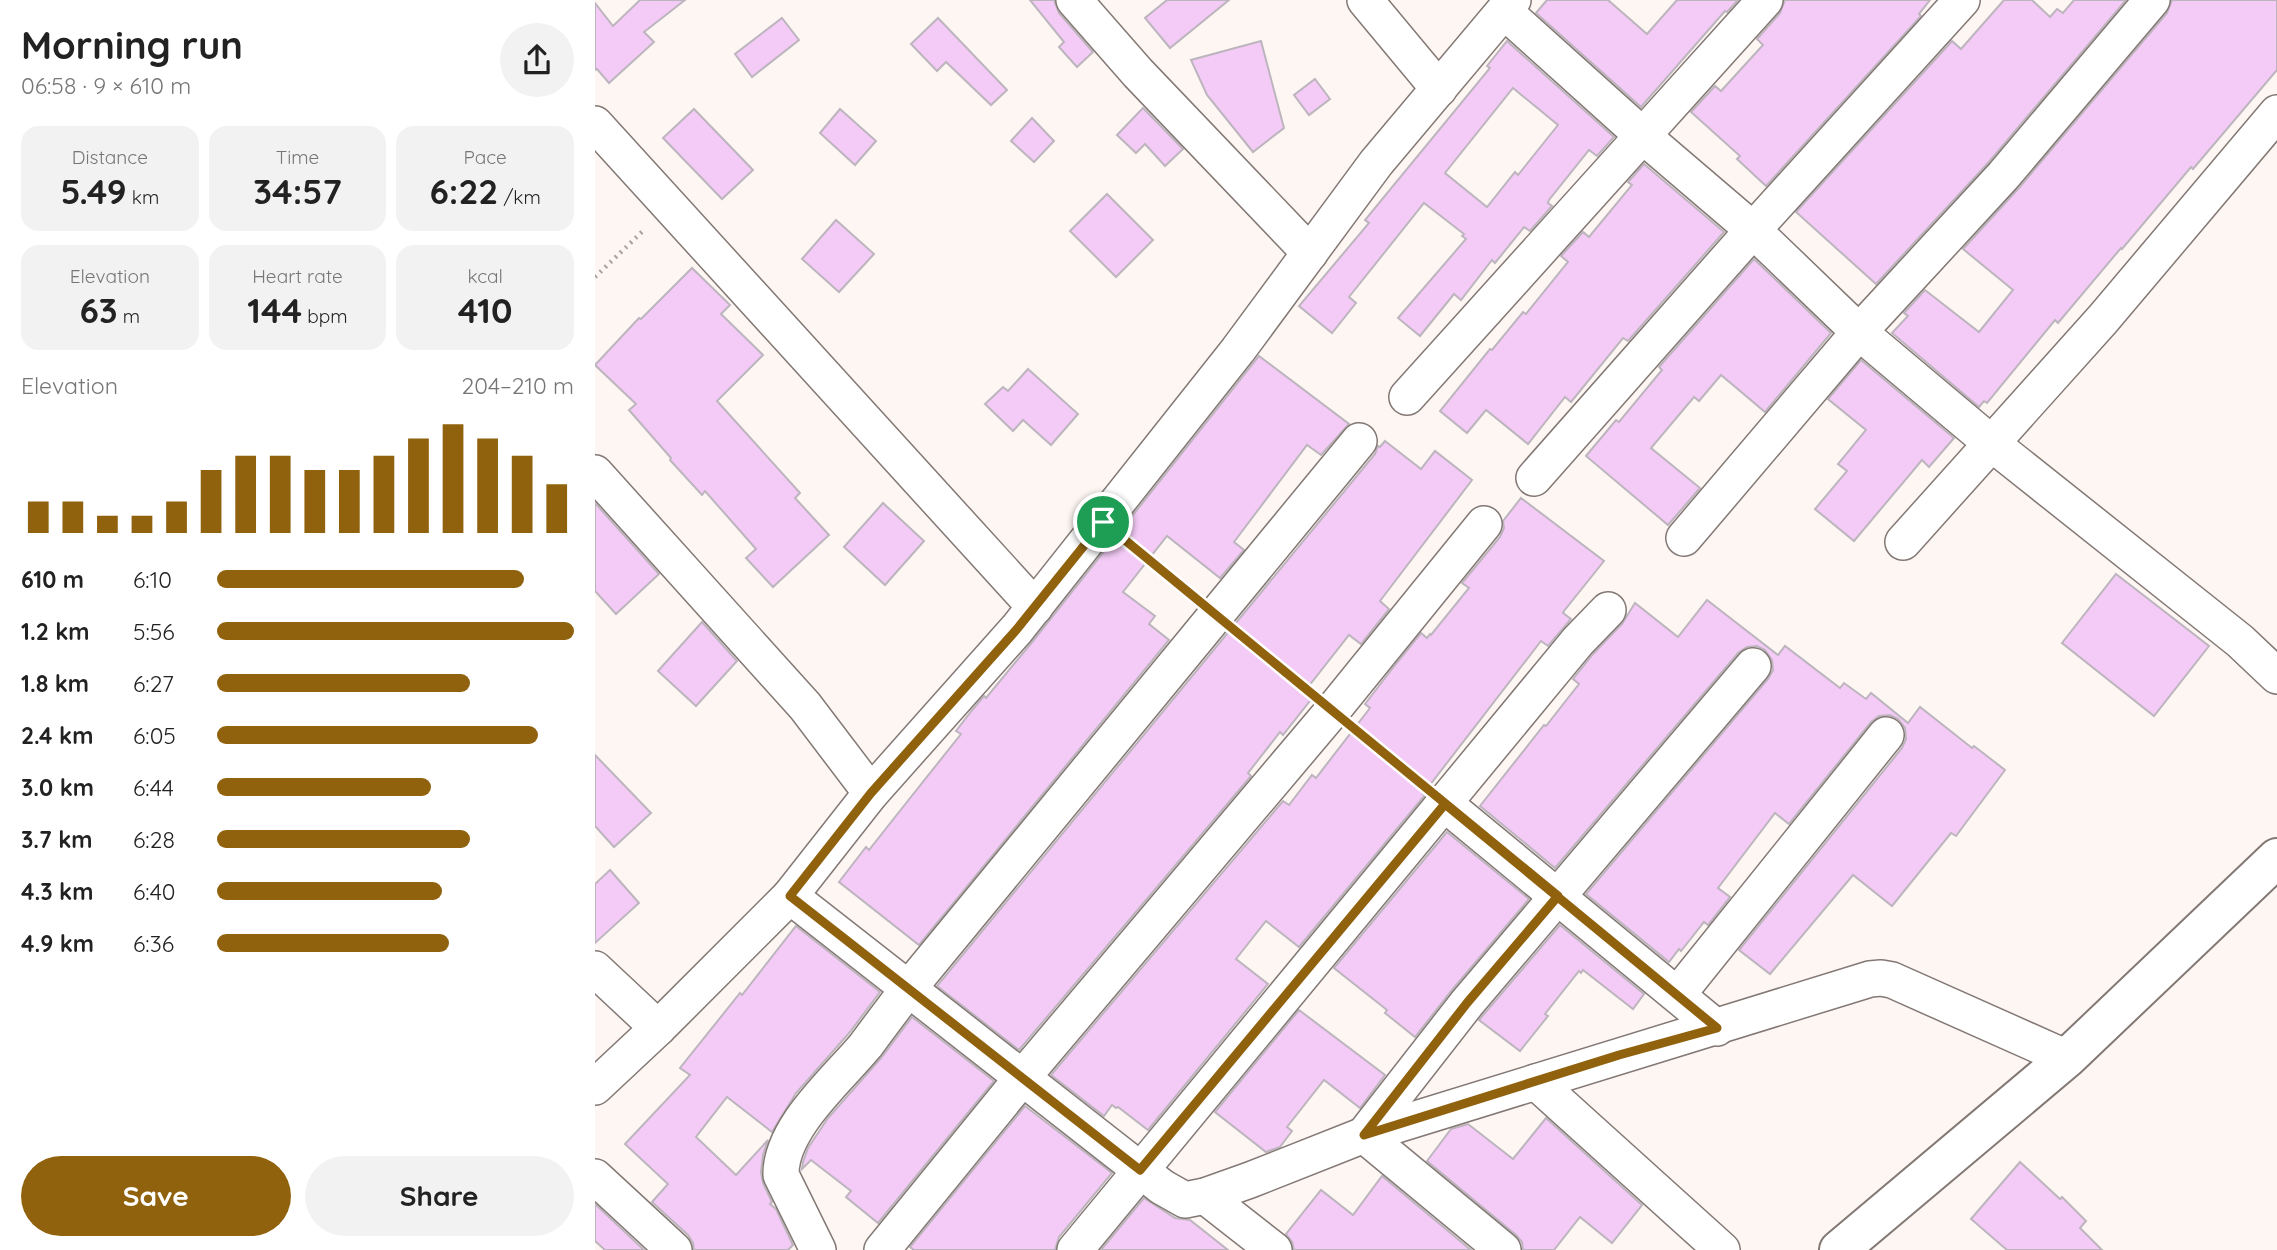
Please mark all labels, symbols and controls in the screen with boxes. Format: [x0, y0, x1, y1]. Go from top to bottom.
text: Morning run [21, 21, 243, 69]
button: share [500, 23, 574, 97]
text: 06:58 · 9 × 610 m [21, 71, 191, 100]
text: Distance [72, 145, 148, 169]
text: Time [276, 145, 319, 169]
text: Pace [464, 145, 507, 169]
text: 5.49 [60, 169, 127, 213]
text: 34:57 [253, 169, 342, 213]
text: 6:22 [429, 169, 498, 213]
text: km [127, 185, 159, 209]
text: /km [498, 185, 541, 209]
text: Elevation [70, 264, 150, 288]
text: Heart rate [252, 264, 343, 288]
text: kcal [467, 264, 503, 288]
text: 63 [79, 288, 118, 332]
text: 144 [247, 288, 302, 332]
text: 410 [458, 288, 512, 332]
text: m [118, 304, 140, 328]
text: bpm [302, 304, 348, 328]
text: Elevation [21, 371, 118, 400]
text: 204–210 m [462, 371, 574, 400]
pin [1073, 492, 1133, 552]
icon: arrive [1084, 503, 1122, 541]
text: 610 m [21, 565, 84, 594]
text: 6:10 [133, 565, 172, 594]
text: 1.2 km [21, 617, 90, 646]
text: 5:56 [133, 617, 175, 646]
text: 1.8 km [21, 669, 89, 698]
text: 6:27 [133, 669, 174, 698]
text: 2.4 km [21, 721, 93, 750]
text: 6:05 [133, 721, 176, 750]
text: 3.0 km [21, 773, 94, 802]
text: 6:44 [133, 773, 174, 802]
text: 3.7 km [21, 825, 92, 854]
text: 6:28 [133, 825, 175, 854]
text: 4.3 km [21, 877, 93, 906]
text: 6:40 [133, 877, 175, 906]
text: 4.9 km [21, 929, 94, 958]
text: 6:36 [133, 929, 174, 958]
button: Save [21, 1156, 291, 1236]
button: Share [305, 1156, 574, 1236]

